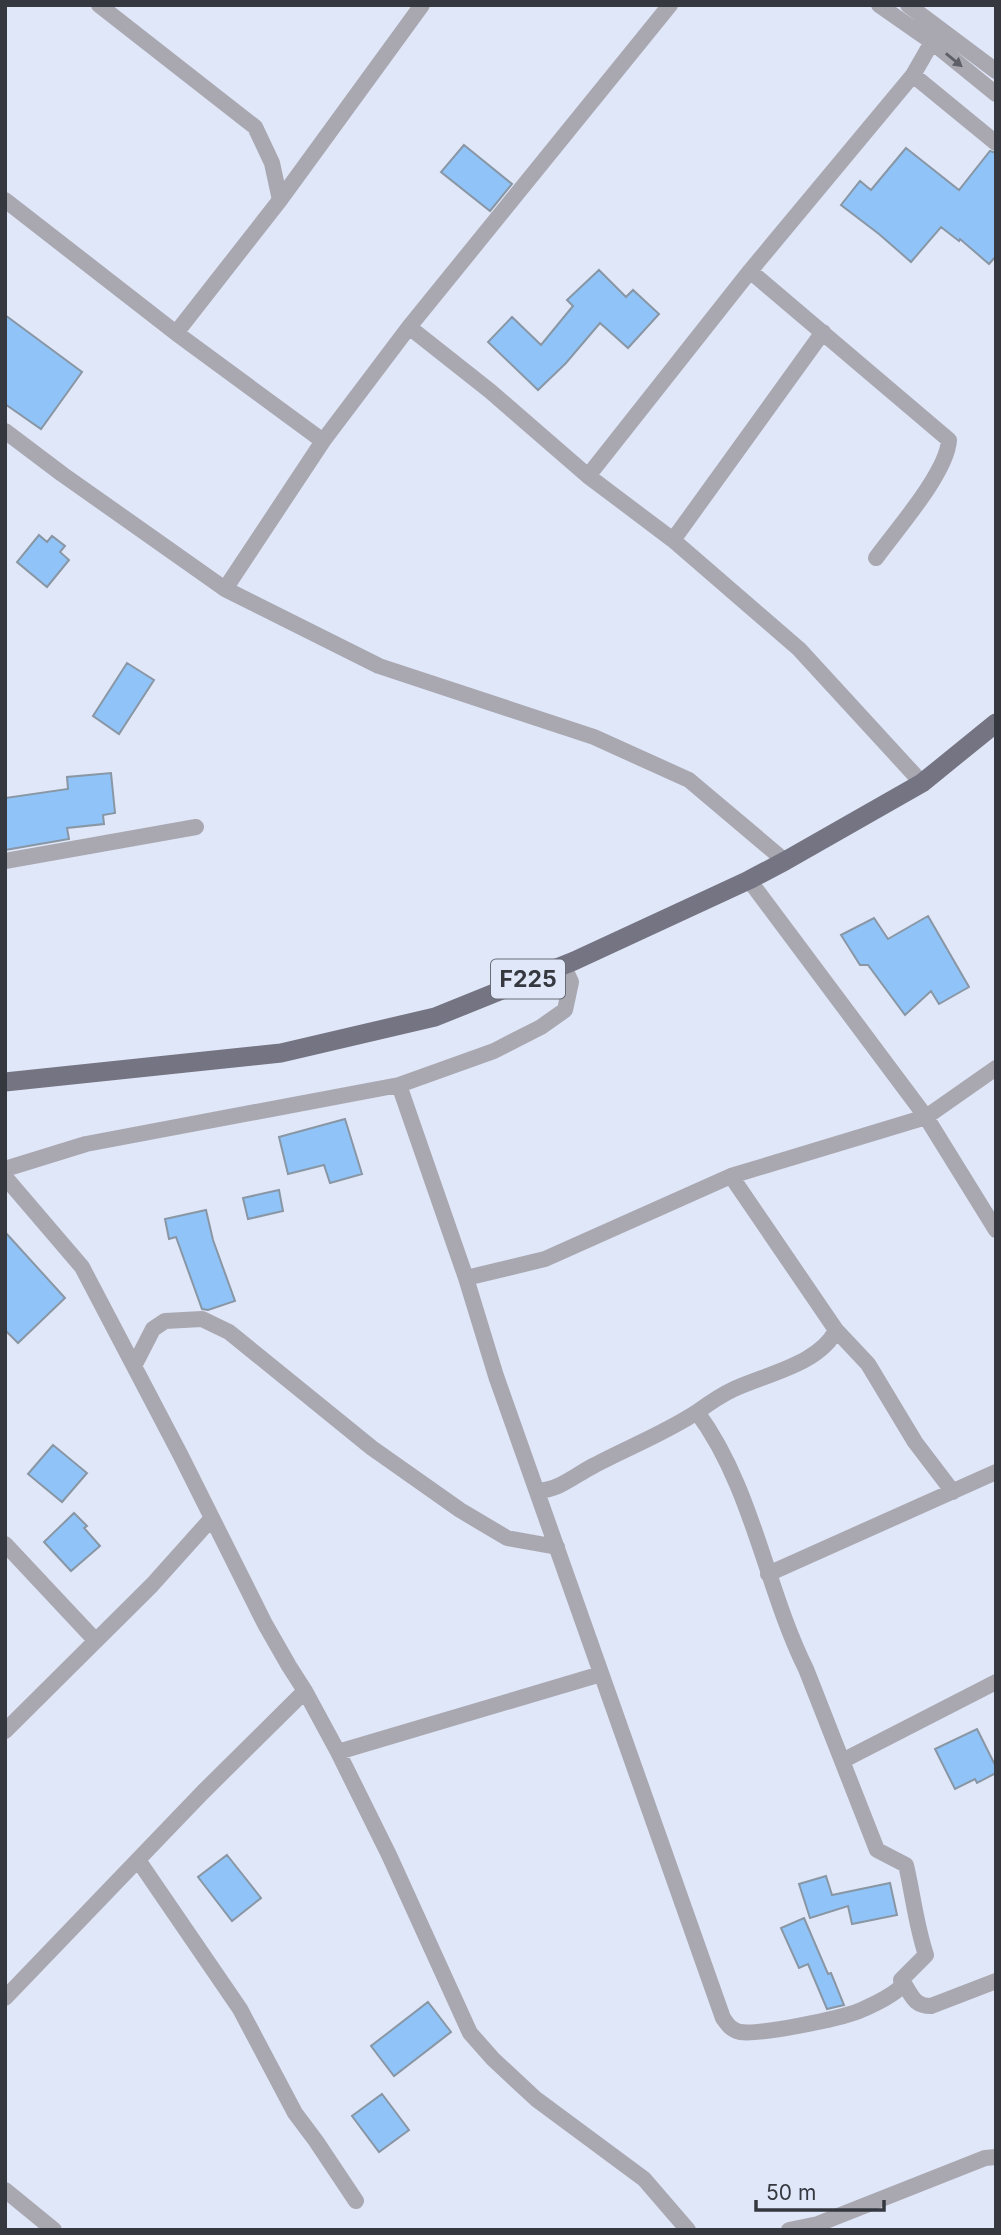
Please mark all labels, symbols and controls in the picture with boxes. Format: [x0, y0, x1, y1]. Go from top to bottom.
one-way arrow [944, 53, 962, 68]
road number: F225 [491, 960, 565, 998]
scale bar [756, 2168, 884, 2212]
text: 50 m [766, 2180, 816, 2205]

